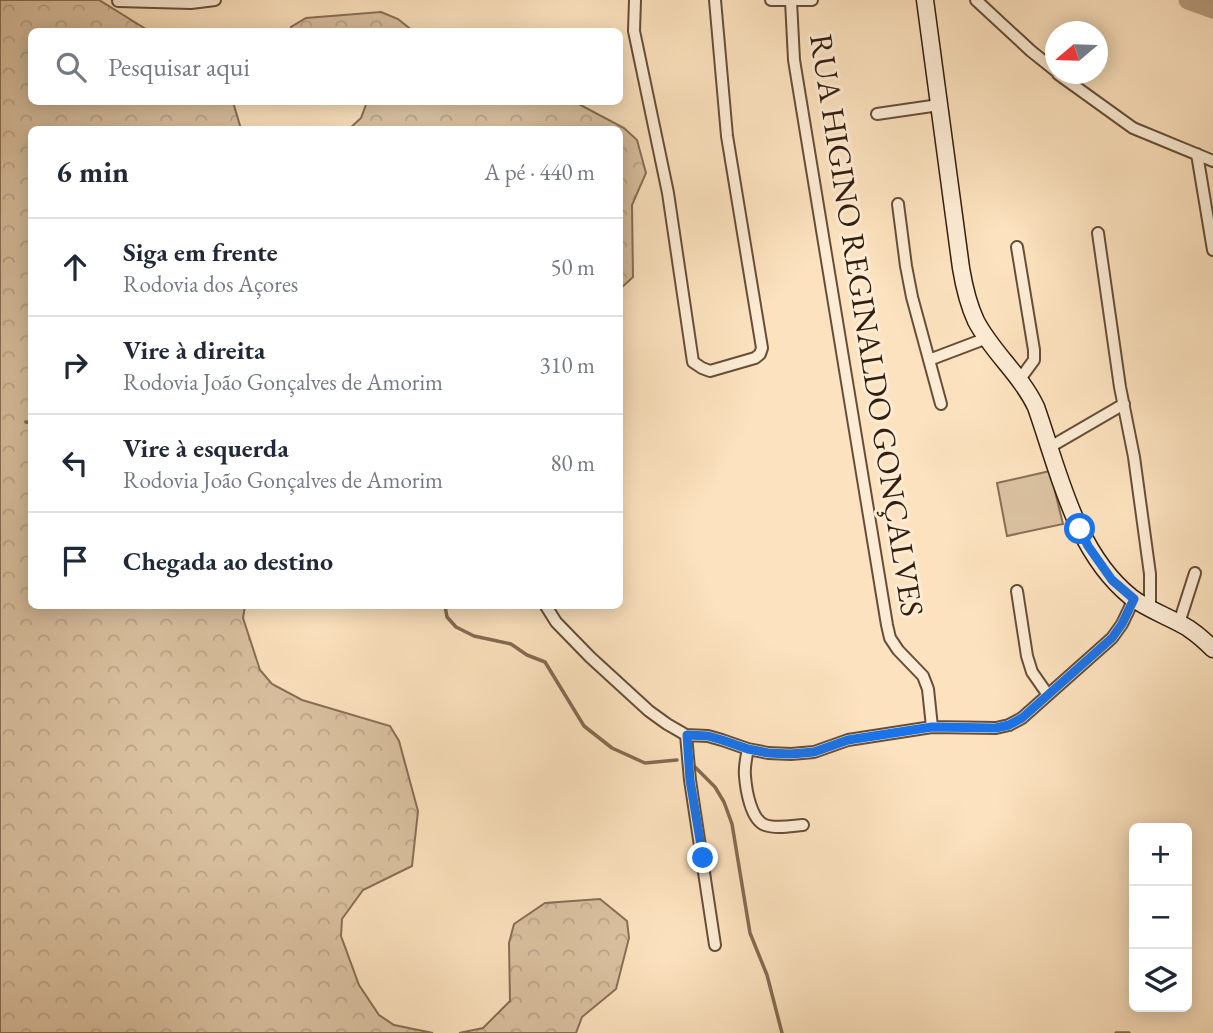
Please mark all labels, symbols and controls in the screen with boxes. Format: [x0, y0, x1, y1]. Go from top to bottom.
north arrow [1045, 21, 1108, 84]
search box [28, 28, 623, 105]
street label: RUA HIGINO REGINALDO GONÇALVES [800, 31, 934, 619]
icon: search [52, 48, 90, 86]
text: Pesquisar aqui [108, 50, 250, 84]
text: 6 min [56, 152, 129, 191]
text: A pé · 440 m [484, 157, 595, 187]
text: Siga em frente [123, 235, 278, 269]
icon: ahead [56, 248, 94, 286]
text: 50 m [550, 252, 595, 282]
text: Rodovia dos Açores [123, 269, 298, 299]
text: Vire à direita [123, 333, 265, 367]
icon: right [56, 346, 94, 384]
text: 310 m [539, 350, 595, 380]
text: Rodovia João Gonçalves de Amorim [123, 367, 443, 397]
text: Vire à esquerda [123, 431, 289, 465]
icon: left [56, 444, 94, 482]
text: 80 m [550, 448, 595, 478]
text: Rodovia João Gonçalves de Amorim [123, 465, 443, 495]
route start [1064, 513, 1095, 544]
icon: arrive [56, 542, 94, 580]
text: Chegada ao destino [123, 544, 333, 578]
map controls [1129, 823, 1192, 1012]
button: + [1129, 823, 1192, 886]
route end [687, 842, 718, 873]
button: − [1129, 886, 1192, 949]
button: layers [1129, 949, 1192, 1012]

